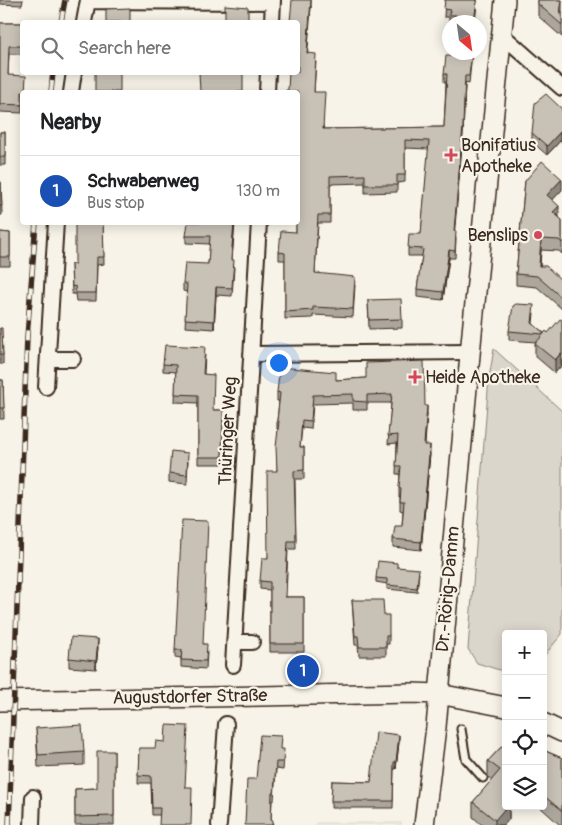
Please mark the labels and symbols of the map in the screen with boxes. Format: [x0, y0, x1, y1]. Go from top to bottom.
north arrow [442, 15, 487, 60]
place label: Bonifatius Apotheke [461, 134, 536, 178]
marker: Bonifatius Apotheke [445, 149, 457, 161]
place label: Benslips [467, 224, 528, 247]
marker: Benslips [532, 229, 544, 241]
your location [266, 350, 292, 376]
place label: Heide Apotheke [425, 366, 540, 389]
marker: Heide Apotheke [409, 371, 421, 383]
street label: Thüringer Weg [214, 376, 242, 486]
street label: Dr.-Rörig-Damm [431, 525, 465, 653]
pin: 1 [287, 652, 319, 690]
street label: Augustdorfer Straße [112, 684, 268, 710]

